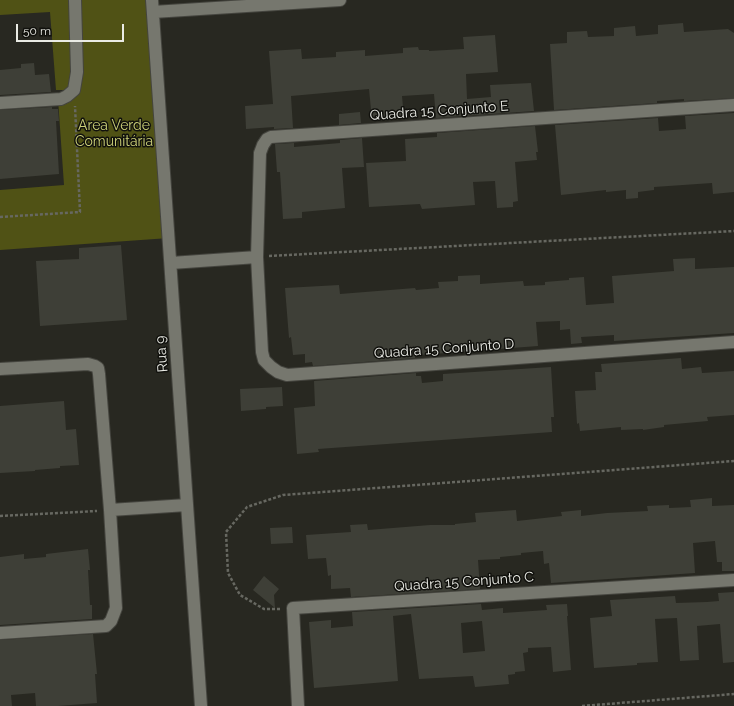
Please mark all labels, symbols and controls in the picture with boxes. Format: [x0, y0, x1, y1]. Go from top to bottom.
scale bar [18, 16, 126, 42]
text: 50 m [23, 24, 51, 38]
street label: Quadra 15 Conjunto E [369, 98, 509, 124]
park label: Area Verde Comunitária [75, 118, 153, 150]
street label: Rua 9 [152, 335, 172, 373]
street label: Quadra 15 Conjunto D [373, 336, 515, 362]
street label: Quadra 15 Conjunto C [394, 569, 534, 595]

